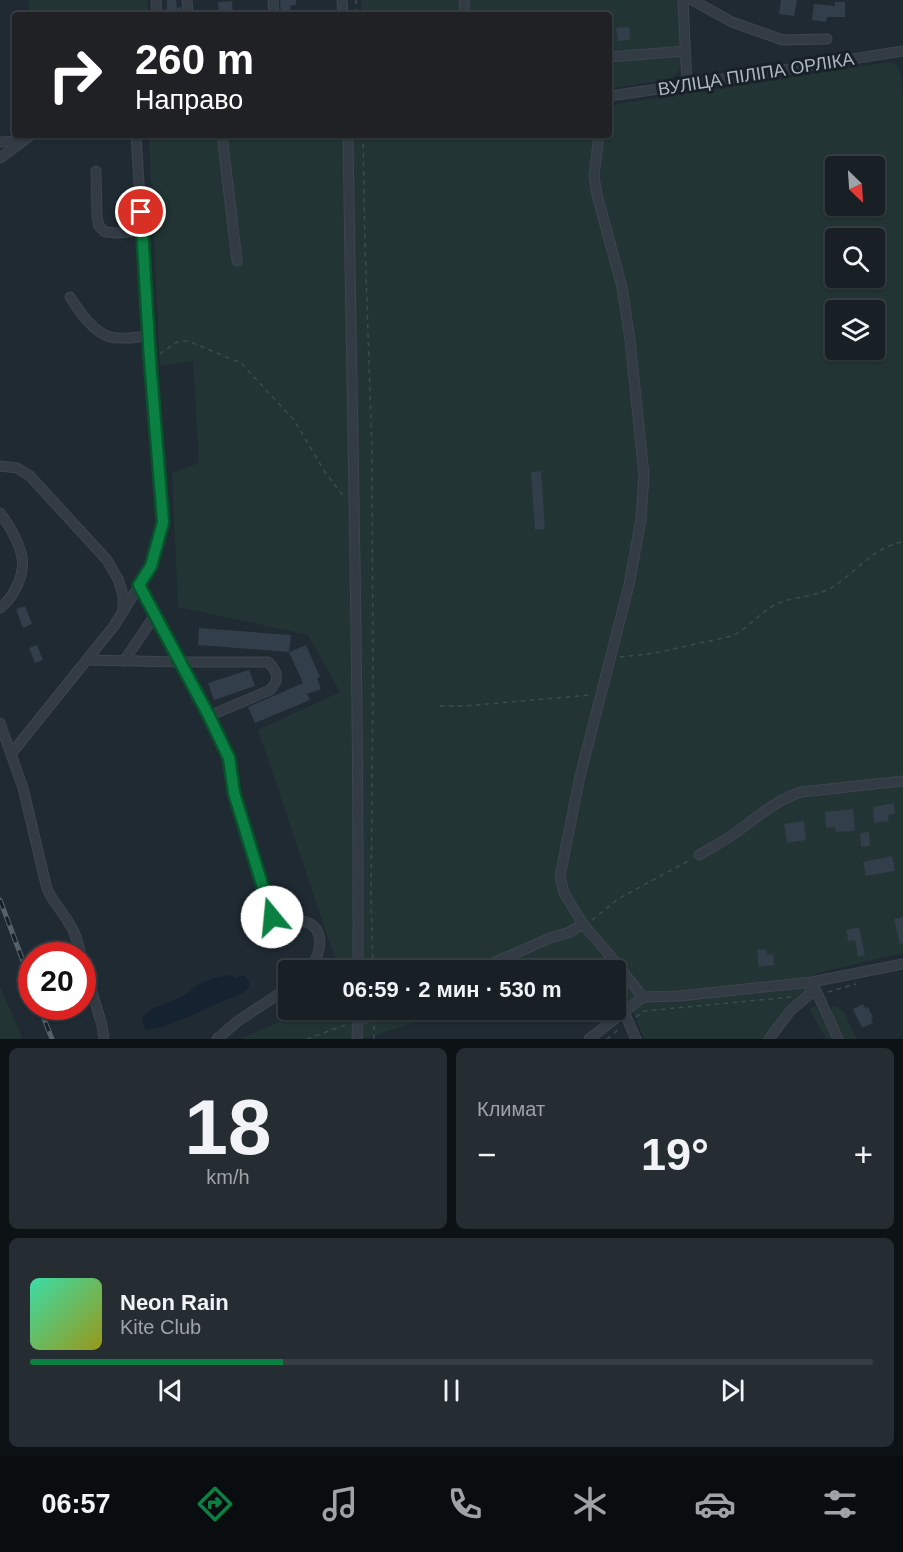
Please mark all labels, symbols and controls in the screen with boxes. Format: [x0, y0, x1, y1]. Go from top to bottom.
icon: right [36, 36, 114, 114]
text: 260 m [135, 36, 254, 83]
street label: ВУЛІЦА ПІЛІПА ОРЛІКА [656, 49, 856, 99]
text: Направо [135, 85, 243, 115]
north arrow [825, 156, 885, 216]
map controls [825, 156, 885, 360]
pin [115, 186, 166, 237]
icon: arrive [124, 195, 157, 228]
button: search [825, 228, 885, 288]
button: layers [825, 300, 885, 360]
position arrow [240, 885, 304, 949]
speed limit sign: 20 [18, 942, 96, 1020]
text: 06:59 · 2 мин · 530 m [342, 977, 562, 1002]
text: 18 [185, 1083, 271, 1171]
text: Климат [477, 1098, 545, 1120]
text: 19° [641, 1129, 709, 1180]
text: − [477, 1136, 496, 1173]
text: + [854, 1136, 873, 1173]
text: km/h [206, 1166, 250, 1188]
text: Neon Rain [120, 1290, 229, 1315]
text: Kite Club [120, 1316, 201, 1338]
icon: previous [154, 1374, 187, 1407]
icon: pause [435, 1374, 468, 1407]
icon: next [716, 1374, 749, 1407]
icon: directions [194, 1483, 236, 1525]
icon: music [319, 1483, 361, 1525]
icon: phone [444, 1483, 486, 1525]
icon: climate [569, 1483, 611, 1525]
icon: car [694, 1483, 736, 1525]
icon: filters [819, 1483, 861, 1525]
text: 06:57 [42, 1489, 111, 1519]

